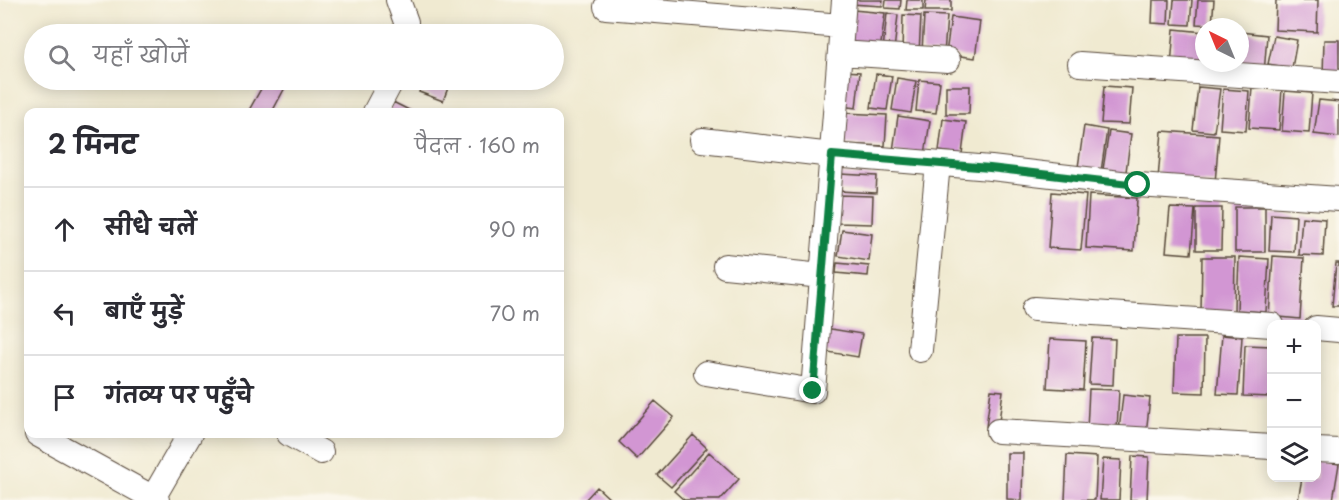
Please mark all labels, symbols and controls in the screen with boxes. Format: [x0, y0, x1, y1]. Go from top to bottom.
north arrow [1195, 18, 1249, 72]
search box [24, 24, 564, 90]
text: यहाँ खोजें [93, 37, 189, 70]
icon: search [45, 41, 78, 74]
text: 2 मिनट [48, 124, 138, 163]
text: पैदल · 160 m [415, 130, 540, 160]
route start [1124, 171, 1150, 197]
text: सीधे चलें [105, 209, 197, 242]
icon: ahead [48, 213, 81, 246]
text: 90 m [489, 214, 540, 244]
text: बाएँ मुड़ें [105, 293, 184, 326]
icon: left [48, 297, 81, 330]
text: 70 m [490, 298, 540, 328]
map controls [1267, 320, 1321, 482]
button: + [1267, 320, 1321, 374]
button: − [1267, 374, 1321, 428]
text: गंतव्य पर पहुँचे [105, 377, 253, 410]
route end [799, 377, 825, 403]
icon: arrive [48, 381, 81, 414]
button: layers [1267, 428, 1321, 482]

